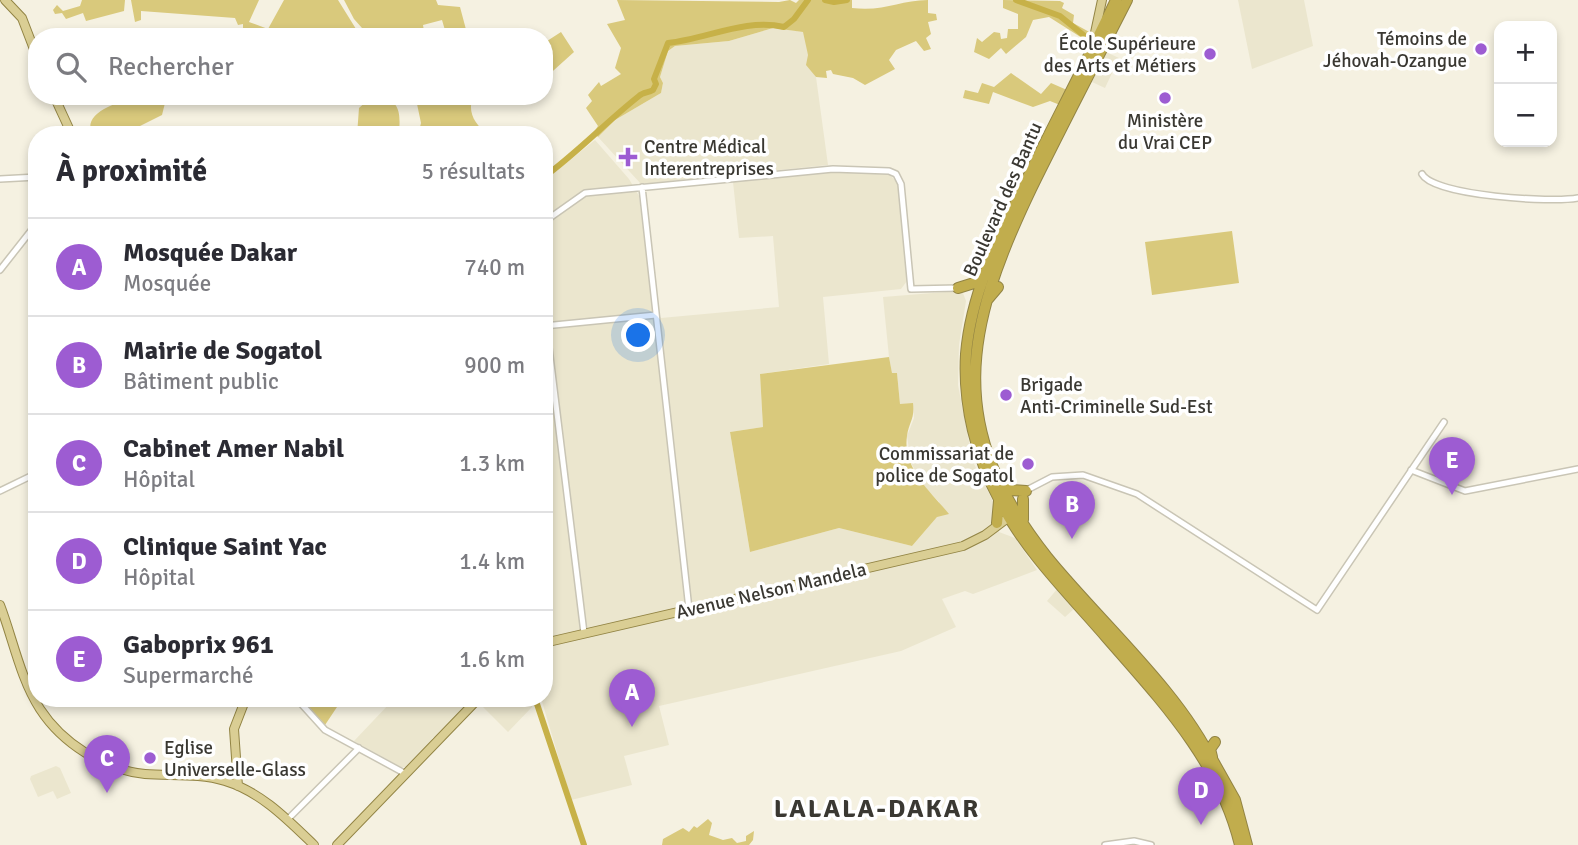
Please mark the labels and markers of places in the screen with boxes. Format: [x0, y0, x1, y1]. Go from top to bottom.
place label: Témoins de Jéhovah-Ozangue [1323, 27, 1467, 73]
place label: École Supérieure des Arts et Métiers [1044, 32, 1196, 78]
marker: Témoins de Jéhovah-Ozangue [1473, 41, 1489, 57]
marker: École Supérieure des Arts et Métiers [1202, 46, 1218, 62]
marker: Ministère du Vrai CEP [1157, 90, 1173, 106]
place label: Ministère du Vrai CEP [1118, 109, 1212, 155]
place label: Centre Médical Interentreprises [644, 135, 774, 181]
marker: Centre Médical Interentreprises [618, 147, 638, 167]
place label: Brigade Anti-Criminelle Sud-Est [1020, 373, 1213, 419]
marker: Brigade Anti-Criminelle Sud-Est [998, 387, 1014, 403]
pin: E [1429, 437, 1475, 495]
place label: Commissariat de police de Sogatol [875, 442, 1014, 488]
marker: Commissariat de police de Sogatol [1020, 456, 1036, 472]
pin: B [1049, 481, 1095, 539]
pin: A [609, 669, 655, 727]
pin: C [84, 735, 130, 793]
place label: Eglise Universelle-Glass [164, 736, 306, 782]
marker: Eglise Universelle-Glass [142, 750, 158, 766]
pin: D [1178, 767, 1224, 825]

